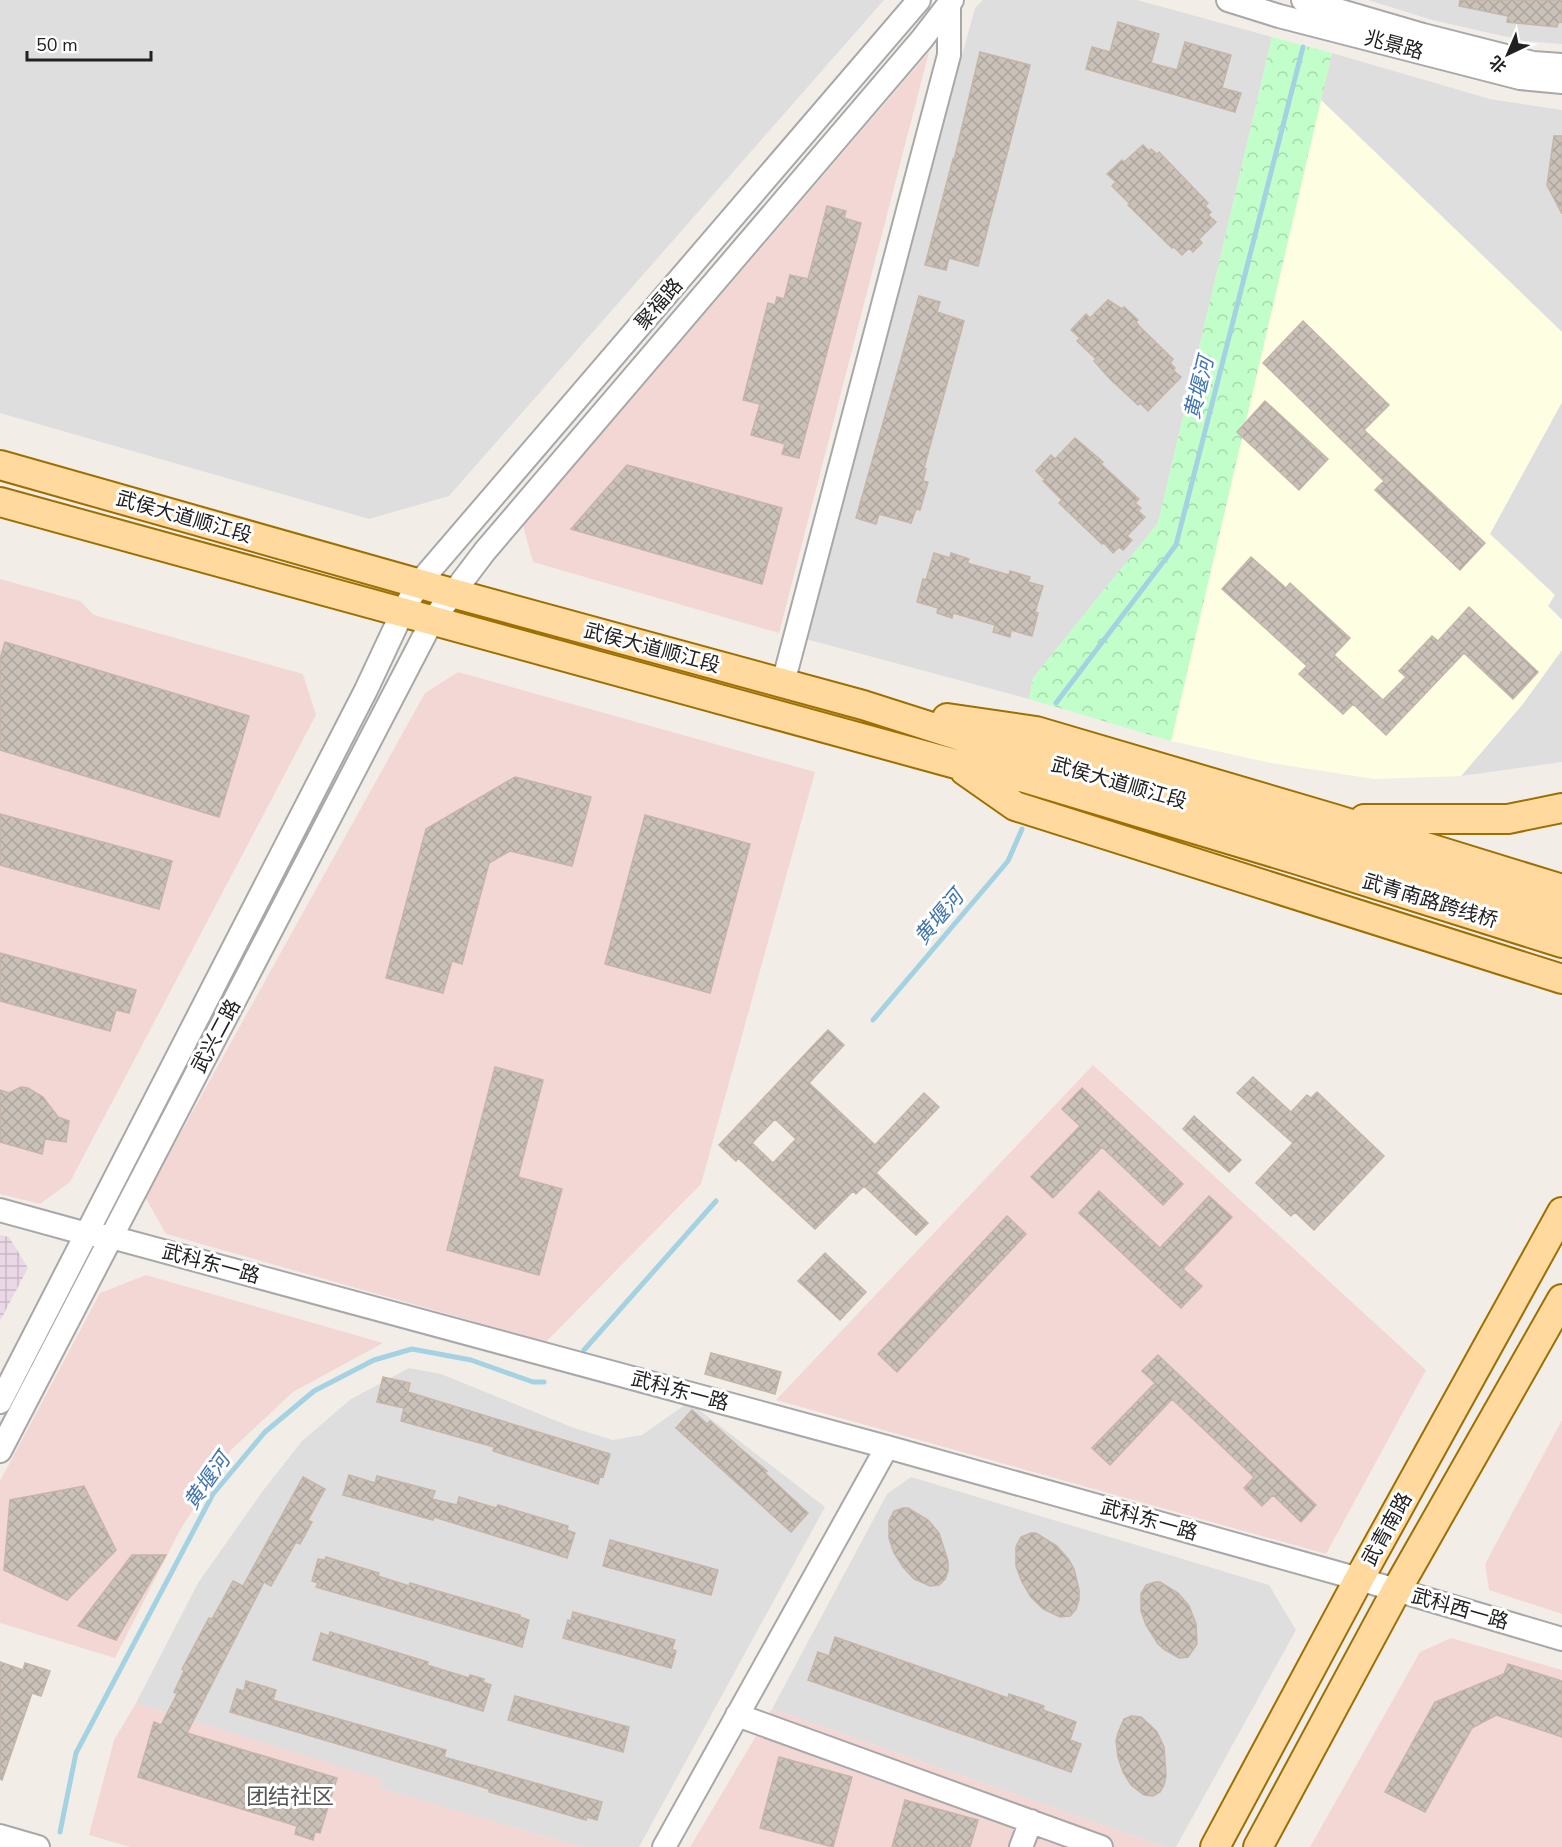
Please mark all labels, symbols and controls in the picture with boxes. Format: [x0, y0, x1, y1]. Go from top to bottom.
scale bar [27, 24, 152, 62]
street label: 兆景路 [1362, 24, 1426, 66]
north arrow [1478, 24, 1538, 84]
text: 50 m [36, 33, 78, 57]
text: 北 [1485, 51, 1512, 78]
street label: 聚福路 [629, 273, 689, 335]
water label: 黄堰河 [1178, 350, 1221, 422]
street label: 武侯大道顺江段 [113, 485, 255, 549]
street label: 武侯大道顺江段 [581, 617, 723, 679]
street label: 武侯大道顺江段 [1048, 751, 1190, 815]
street label: 武青南路跨线桥 [1359, 868, 1501, 934]
water label: 黄堰河 [908, 881, 973, 950]
street label: 武兴二路 [185, 994, 247, 1078]
street label: 武科东一路 [159, 1238, 263, 1290]
street label: 武科东一路 [628, 1365, 732, 1417]
water label: 黄堰河 [177, 1444, 239, 1515]
street label: 武青南路 [1356, 1487, 1418, 1571]
street label: 武科东一路 [1097, 1493, 1201, 1547]
street label: 武科西一路 [1408, 1582, 1512, 1636]
district label: 团结社区 [246, 1782, 334, 1812]

